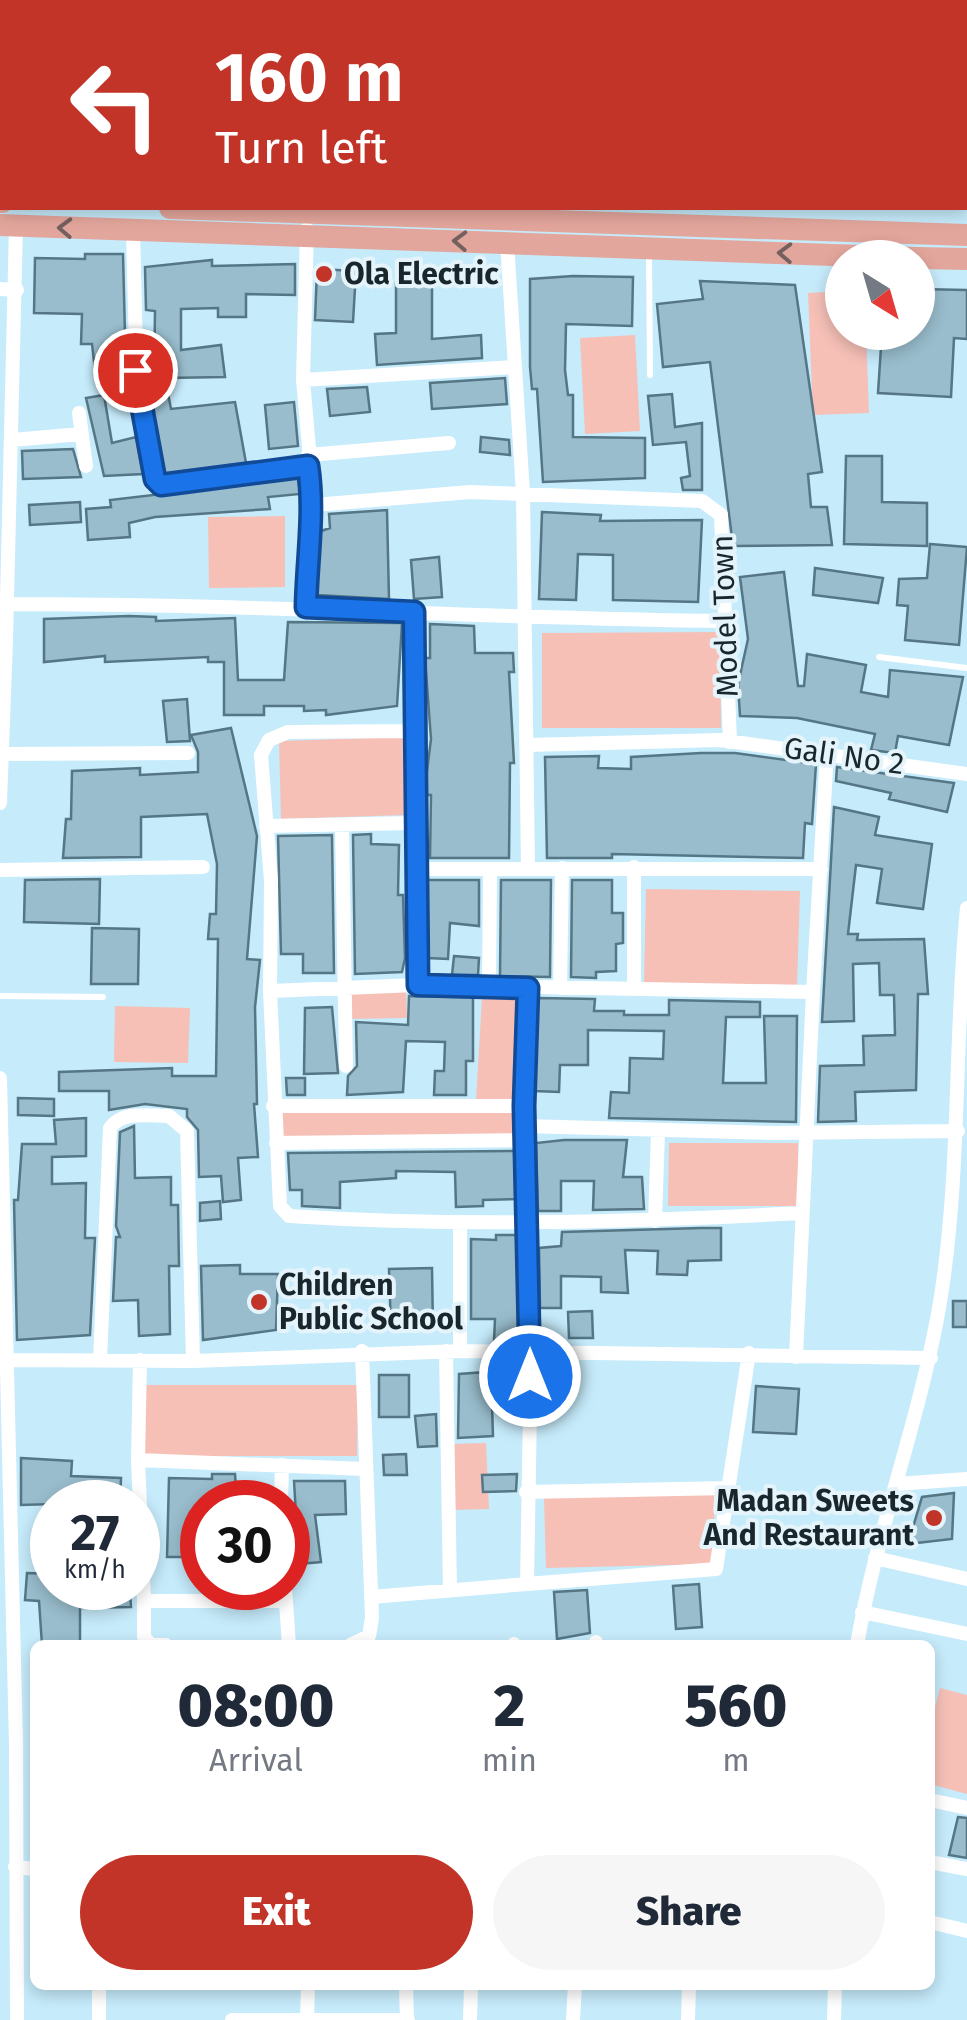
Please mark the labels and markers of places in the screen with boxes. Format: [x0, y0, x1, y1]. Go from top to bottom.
place label: Ola Electric [344, 256, 499, 292]
marker: Ola Electric [313, 263, 335, 285]
pin [93, 328, 178, 413]
place label: Children Public School [279, 1267, 463, 1337]
marker: Children Public School [248, 1291, 270, 1313]
place label: Madan Sweets And Restaurant [703, 1483, 914, 1553]
marker: Madan Sweets And Restaurant [923, 1507, 945, 1529]

